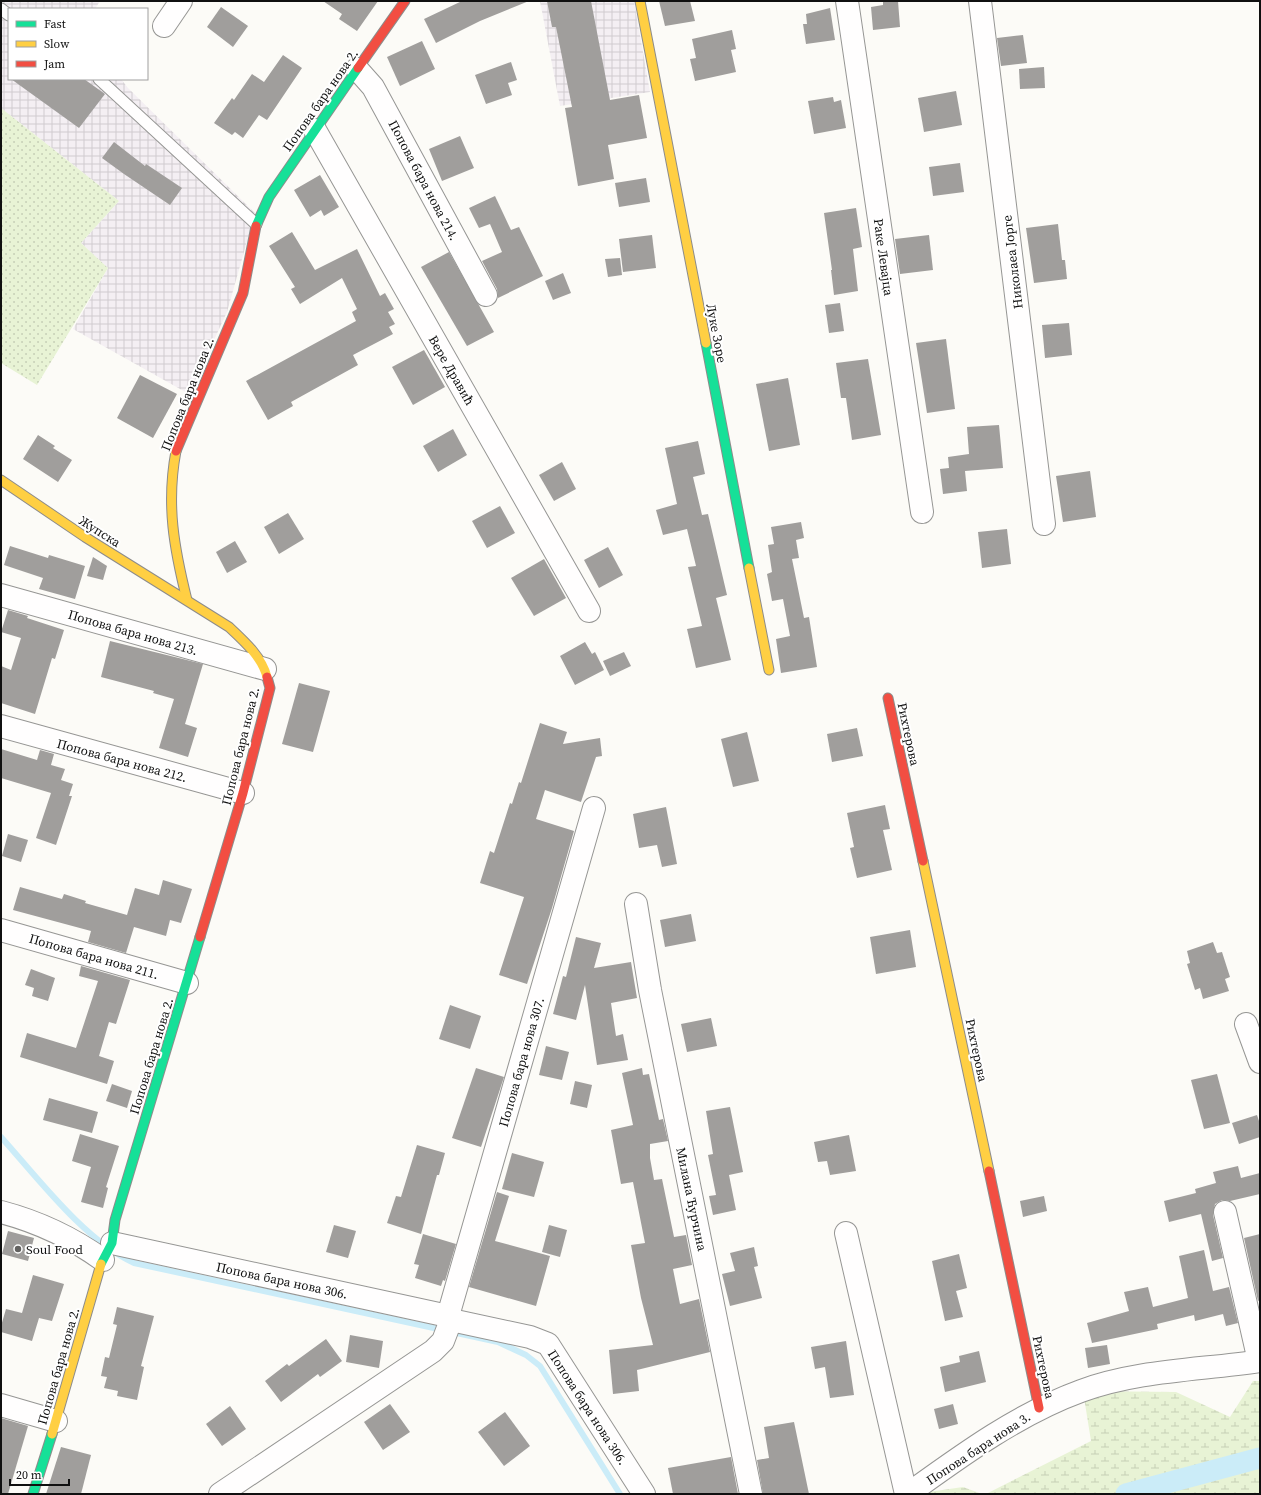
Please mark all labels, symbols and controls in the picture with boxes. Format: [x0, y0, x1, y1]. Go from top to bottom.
legend [8, 8, 148, 80]
text: Fast [44, 16, 66, 32]
text: Slow [44, 36, 70, 52]
street label: Попова бара нова 2. [279, 46, 362, 155]
text: Jam [43, 56, 65, 72]
street label: Попова бара нова 214. [385, 117, 463, 243]
street label: Николаеа Јорге [998, 214, 1027, 310]
street label: Раке Левајца [870, 217, 897, 297]
street label: Луке Зоре [702, 302, 731, 365]
street label: Вере Дравић [425, 332, 478, 408]
street label: Попова бара нова 2. [157, 335, 218, 454]
street label: Жупска [76, 512, 124, 551]
street label: Попова бара нова 213. [66, 606, 200, 659]
street label: Попова бара нова 2. [218, 685, 263, 807]
street label: Рихтерова [894, 701, 924, 768]
street label: Попова бара нова 212. [55, 735, 189, 786]
street label: Попова бара нова 211. [27, 930, 161, 983]
street label: Попова бара нова 307. [495, 995, 548, 1129]
street label: Попова бара нова 2. [126, 996, 177, 1117]
street label: Рихтерова [962, 1017, 992, 1084]
street label: Милана Ћурчина [672, 1146, 711, 1253]
place label: Soul Food [26, 1241, 83, 1258]
marker: Soul Food [13, 1244, 23, 1254]
street label: Попова бара нова 306. [215, 1258, 349, 1303]
street label: Попова бара нова 2. [34, 1306, 83, 1427]
street label: Рихтерова [1029, 1334, 1059, 1401]
street label: Попова бара нова 306. [544, 1346, 631, 1468]
street label: Попова бара нова 3. [923, 1408, 1034, 1489]
scale bar [10, 1461, 69, 1487]
text: 20 m [16, 1467, 42, 1483]

